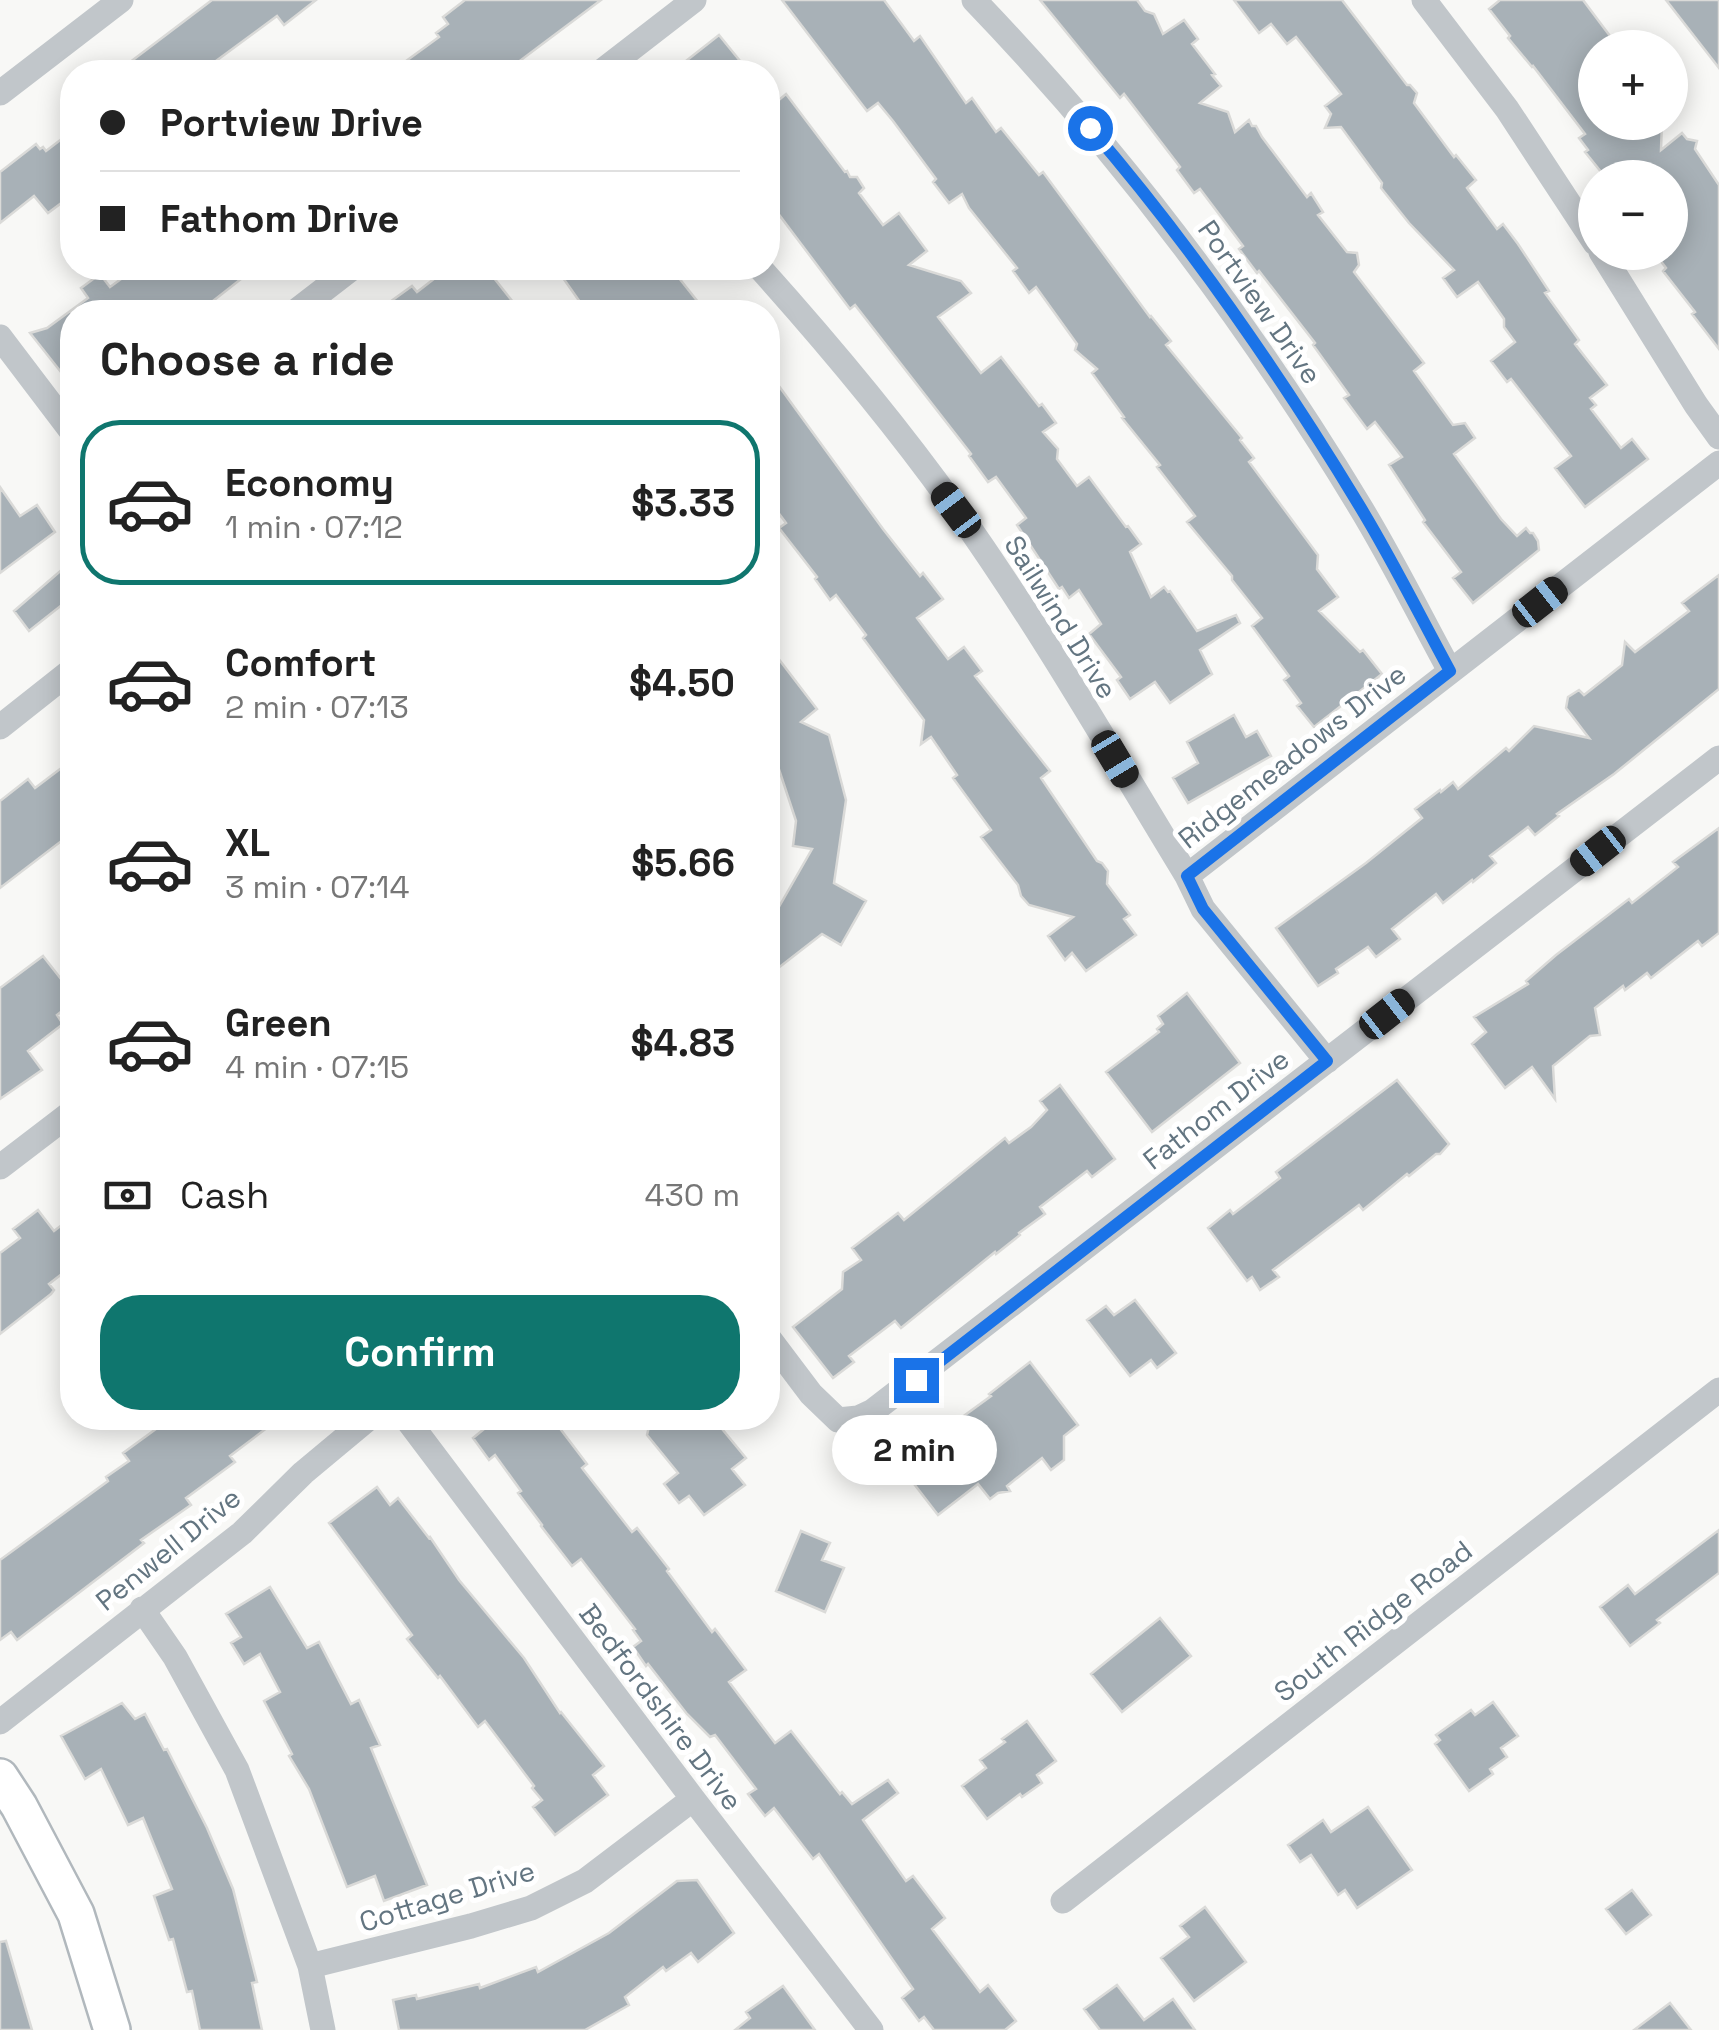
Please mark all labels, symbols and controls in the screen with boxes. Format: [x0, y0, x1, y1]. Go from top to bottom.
map controls [1578, 30, 1688, 270]
button: + [1578, 30, 1688, 140]
text: Portview Drive [160, 99, 423, 147]
route start [1068, 106, 1113, 151]
button: − [1578, 160, 1688, 270]
text: Fathom Drive [160, 195, 399, 243]
street label: Portview Drive [1190, 213, 1330, 391]
text: Choose a ride [100, 331, 395, 388]
icon: car [105, 458, 195, 548]
text: Economy [225, 459, 394, 507]
car [926, 477, 986, 543]
text: $3.33 [631, 479, 735, 527]
text: 1 min · 07:12 [225, 507, 403, 547]
street label: Sailwind Drive [997, 529, 1125, 705]
car [1507, 572, 1573, 632]
icon: car [105, 638, 195, 728]
text: Comfort [225, 639, 376, 687]
street label: Ridgemeadows Drive [1171, 656, 1413, 856]
text: $4.50 [629, 659, 735, 707]
text: 2 min · 07:13 [225, 687, 409, 727]
car [1087, 726, 1143, 792]
icon: car [105, 818, 195, 908]
text: XL [225, 819, 270, 867]
car [1565, 821, 1631, 881]
text: $5.66 [631, 839, 735, 887]
text: 3 min · 07:14 [225, 867, 409, 907]
car [1354, 984, 1420, 1044]
icon: car [105, 998, 195, 1088]
text: Green [225, 999, 332, 1047]
text: $4.83 [631, 1019, 735, 1067]
street label: Fathom Drive [1136, 1041, 1296, 1177]
text: 4 min · 07:15 [225, 1047, 409, 1087]
icon: cash [100, 1168, 155, 1223]
text: Cash [180, 1171, 269, 1219]
text: 430 m [644, 1175, 740, 1215]
button: Confirm [100, 1295, 740, 1410]
route end [894, 1358, 939, 1403]
callout: 2 min [834, 1415, 998, 1485]
text: 2 min [873, 1430, 956, 1470]
street label: Penwell Drive [88, 1479, 248, 1619]
street label: South Ridge Road [1267, 1532, 1479, 1710]
street label: Bedfordshire Drive [571, 1596, 751, 1818]
street label: Cottage Drive [355, 1852, 539, 1940]

